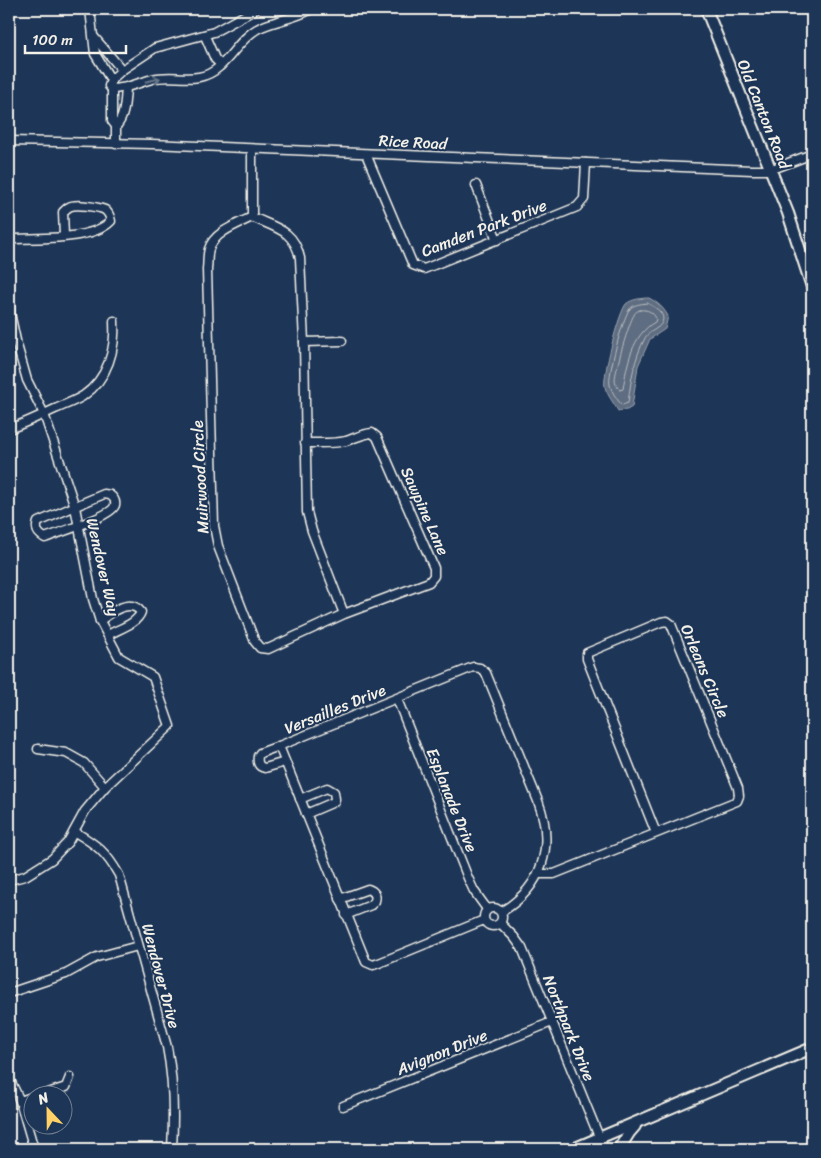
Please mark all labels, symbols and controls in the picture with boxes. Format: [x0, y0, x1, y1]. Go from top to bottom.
scale bar [25, 22, 126, 54]
text: 100 m [32, 27, 73, 53]
street label: Old Canton Road [729, 55, 800, 175]
one-way arrow [144, 75, 160, 84]
street label: Rice Road [378, 126, 450, 158]
street label: Camden Park Drive [417, 191, 551, 265]
street label: Muirwood Circle [183, 419, 217, 534]
street label: Sawpine Lane [392, 462, 458, 560]
street label: Wendover Way [78, 515, 129, 620]
street label: Orleans Circle [672, 619, 738, 723]
street label: Versailles Drive [280, 675, 390, 743]
street label: Esplanade Drive [418, 743, 486, 857]
street label: Wendover Drive [133, 920, 189, 1032]
street label: Northpark Drive [534, 970, 604, 1086]
street label: Avignon Drive [391, 1021, 492, 1084]
text: N [33, 1085, 53, 1112]
north arrow [22, 1086, 72, 1136]

